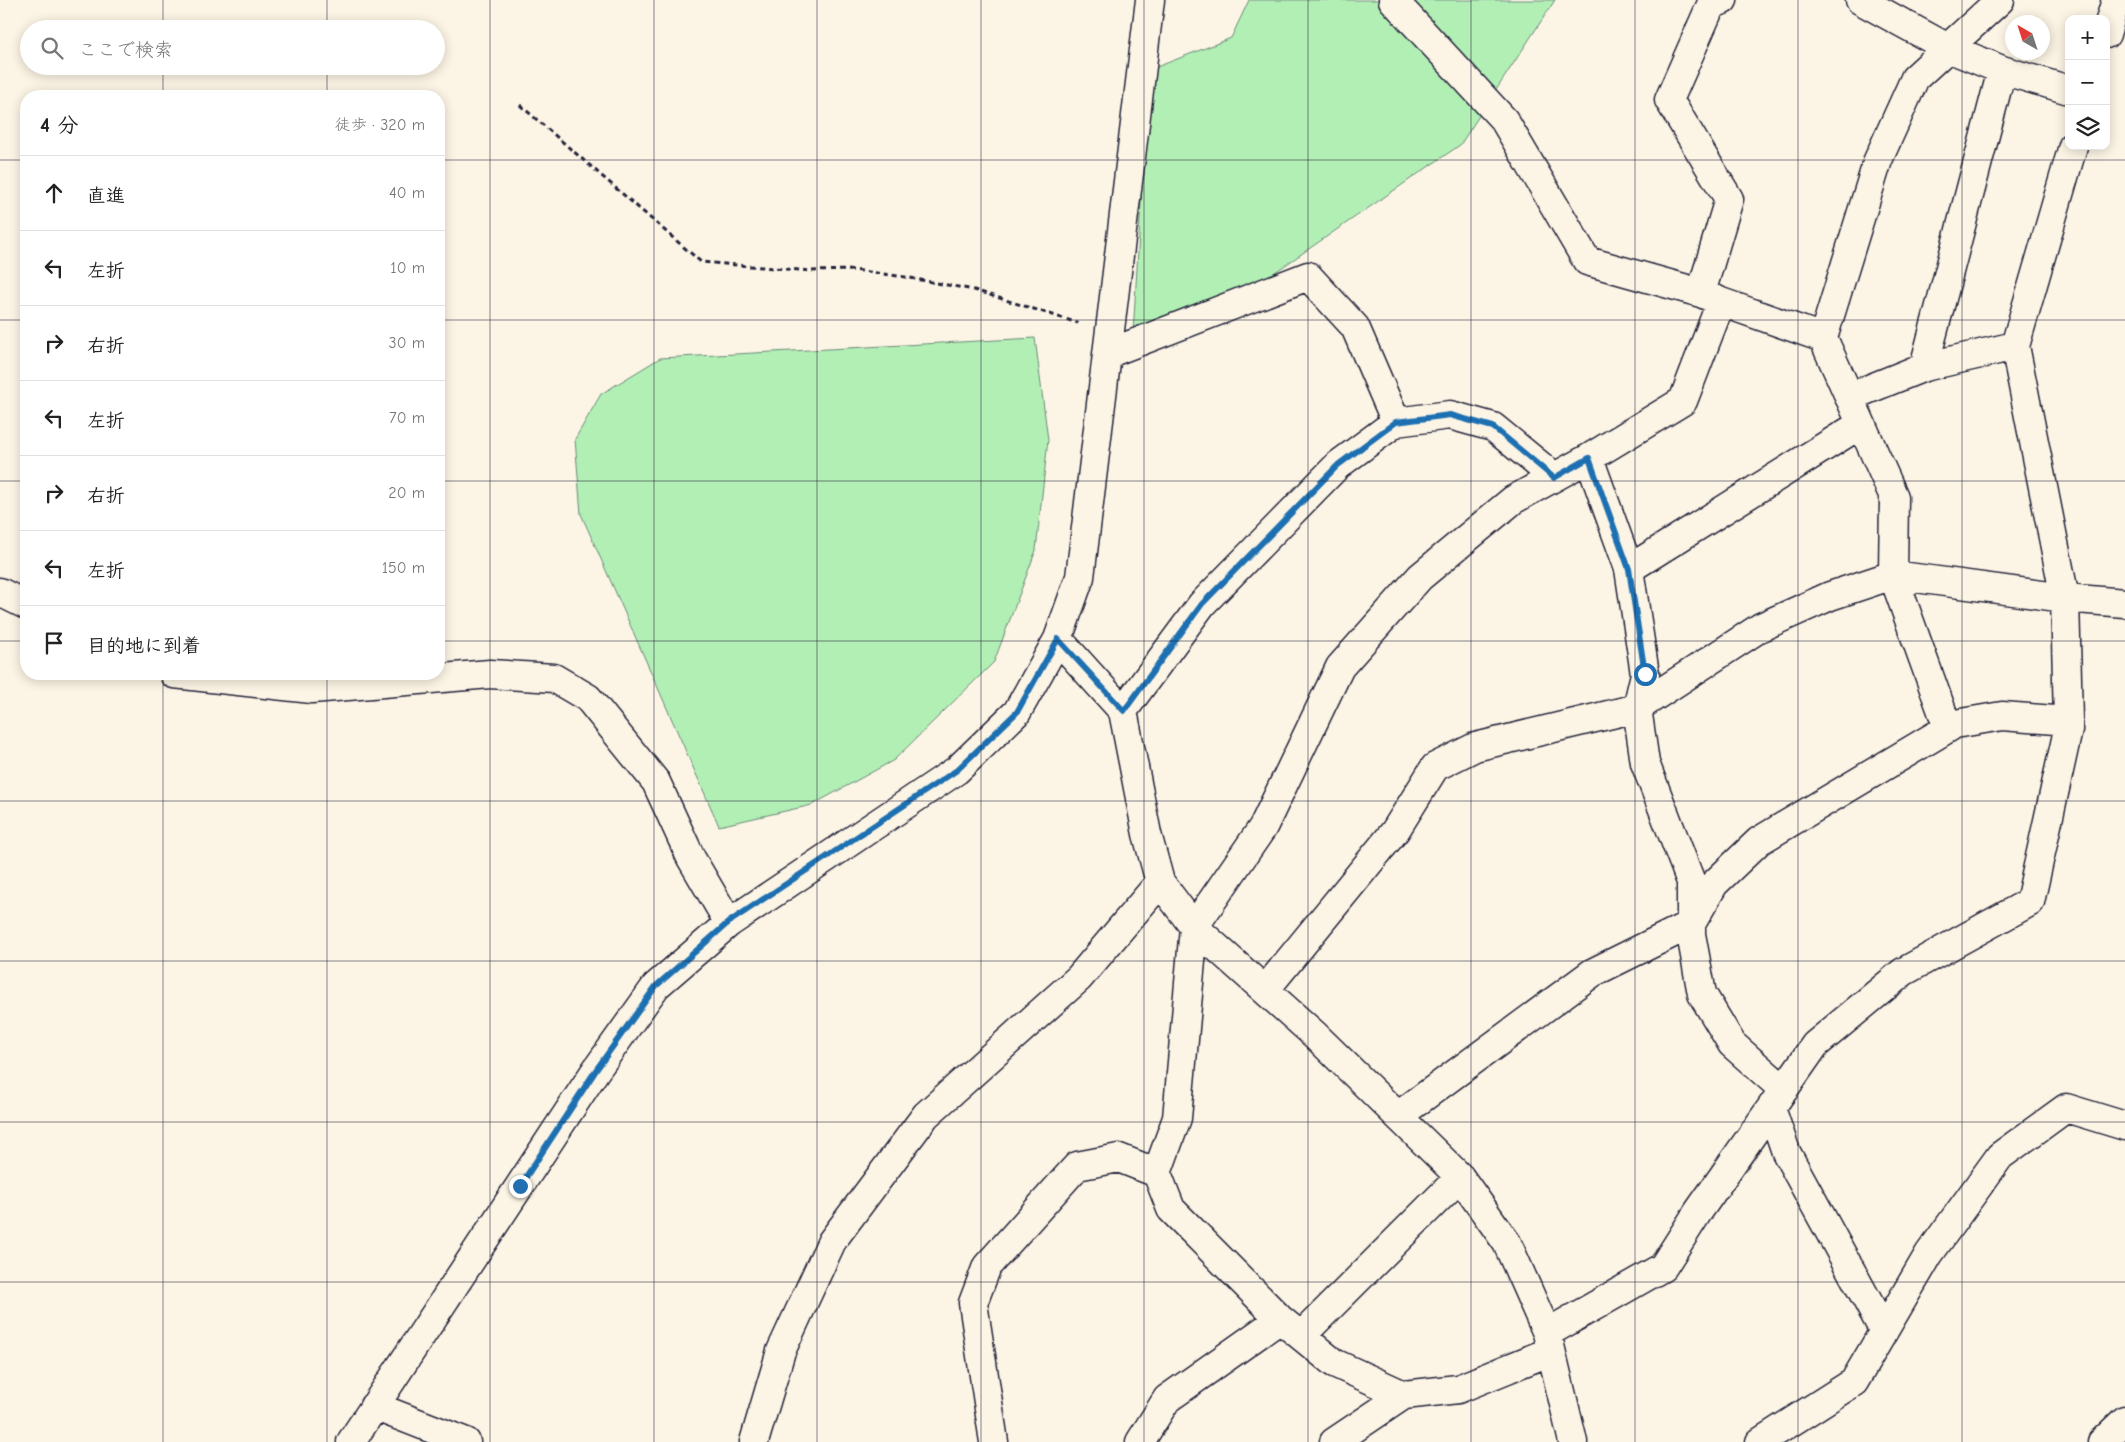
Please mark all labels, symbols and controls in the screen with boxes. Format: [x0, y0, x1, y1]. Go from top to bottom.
north arrow [2005, 15, 2050, 60]
map controls [2065, 15, 2110, 150]
button: + [2065, 15, 2110, 60]
search box [20, 20, 445, 75]
icon: search [38, 34, 66, 62]
text: ここで検索 [78, 39, 173, 61]
button: − [2065, 60, 2110, 105]
button: layers [2065, 105, 2110, 150]
text: 4 分 [40, 113, 78, 137]
text: 徒歩 · 320 m [335, 116, 425, 134]
icon: ahead [40, 179, 68, 207]
text: 40 m [389, 184, 425, 202]
text: 直進 [87, 185, 125, 207]
icon: left [40, 254, 68, 282]
text: 10 m [390, 259, 425, 277]
text: 左折 [87, 260, 125, 282]
icon: right [40, 329, 68, 357]
text: 30 m [389, 334, 425, 352]
text: 右折 [87, 335, 125, 357]
icon: left [40, 404, 68, 432]
text: 70 m [389, 409, 425, 427]
text: 左折 [87, 410, 125, 432]
icon: right [40, 479, 68, 507]
text: 20 m [388, 484, 425, 502]
text: 右折 [87, 485, 125, 507]
icon: left [40, 554, 68, 582]
text: 150 m [382, 559, 425, 577]
text: 左折 [87, 560, 125, 582]
icon: arrive [40, 629, 68, 657]
text: 目的地に到着 [87, 635, 201, 657]
route start [1634, 663, 1657, 686]
route end [509, 1175, 532, 1198]

